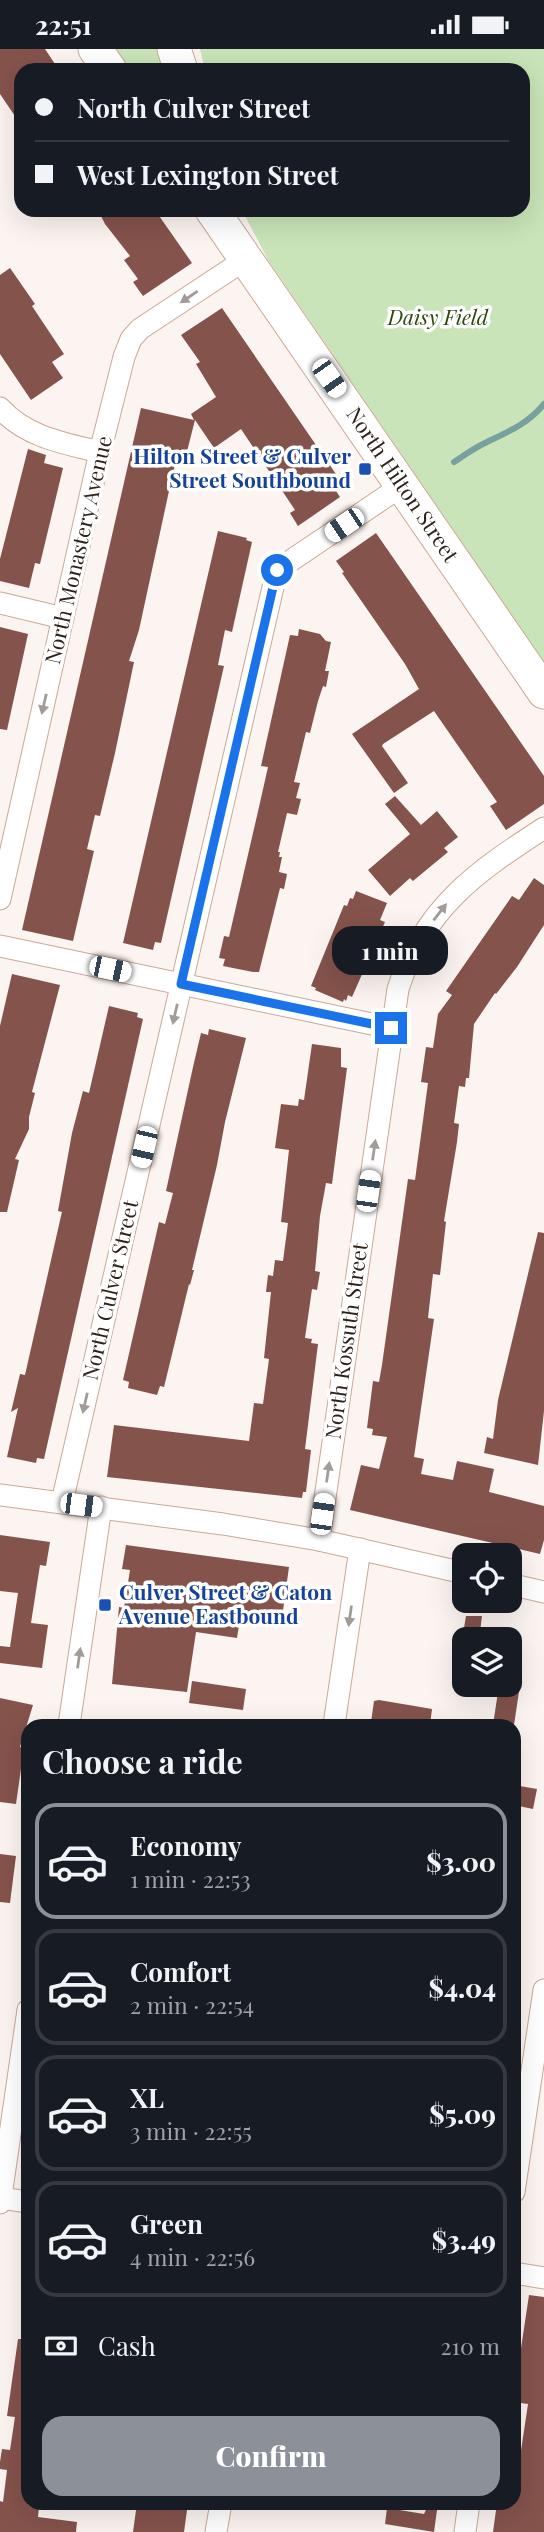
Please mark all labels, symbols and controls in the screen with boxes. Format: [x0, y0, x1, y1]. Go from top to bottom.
text: 22:51 [35, 7, 92, 42]
text: North Culver Street [77, 90, 310, 125]
text: West Lexington Street [77, 157, 339, 192]
one-way arrow [180, 290, 199, 303]
park label: Daisy Field [387, 302, 489, 330]
car [309, 355, 350, 401]
street label: North Hilton Street [341, 401, 466, 567]
street label: North Monastery Avenue [37, 433, 117, 666]
place label: Hilton Street & Culver Street Southbound [133, 441, 351, 493]
marker: Hilton Street & Culver Street Southbound [357, 461, 373, 477]
car [321, 505, 368, 545]
route start [261, 554, 293, 586]
one-way arrow [38, 693, 49, 715]
one-way arrow [432, 903, 447, 920]
callout: 1 min [333, 927, 449, 975]
text: 1 min [362, 935, 418, 966]
car [88, 954, 133, 984]
one-way arrow [169, 1003, 180, 1025]
route end [375, 1012, 407, 1044]
car [130, 1124, 159, 1170]
one-way arrow [368, 1139, 379, 1161]
car [355, 1169, 382, 1213]
street label: North Culver Street [75, 1196, 144, 1382]
street label: North Kossuth Street [317, 1240, 373, 1441]
one-way arrow [79, 1392, 90, 1414]
one-way arrow [323, 1461, 334, 1483]
car [59, 1492, 104, 1518]
car [309, 1492, 336, 1536]
map controls [452, 1543, 522, 1697]
button: locate [452, 1543, 522, 1613]
place label: Culver Street & Caton Avenue Eastbound [118, 1577, 332, 1629]
marker: Culver Street & Caton Avenue Eastbound [97, 1597, 113, 1613]
one-way arrow [344, 1605, 355, 1627]
button: layers [452, 1627, 522, 1697]
one-way arrow [74, 1647, 85, 1669]
text: Choose a ride [42, 1739, 243, 1782]
text: Economy [130, 1828, 241, 1863]
icon: car [46, 1830, 109, 1893]
text: $3.00 [426, 1844, 496, 1879]
text: 1 min · 22:53 [130, 1863, 251, 1894]
text: Comfort [130, 1954, 231, 1989]
icon: car [46, 1956, 109, 2019]
text: $4.04 [429, 1970, 496, 2005]
text: 2 min · 22:54 [130, 1989, 254, 2020]
text: XL [130, 2080, 164, 2115]
icon: car [46, 2082, 109, 2145]
text: $5.09 [429, 2096, 496, 2131]
text: 3 min · 22:55 [130, 2115, 252, 2146]
text: Green [130, 2206, 203, 2241]
icon: car [46, 2208, 109, 2271]
text: $3.49 [432, 2222, 496, 2257]
text: 4 min · 22:56 [130, 2241, 255, 2272]
icon: cash [42, 2327, 80, 2365]
text: Cash [98, 2328, 156, 2363]
text: 210 m [441, 2330, 500, 2361]
button: Confirm [42, 2416, 500, 2496]

